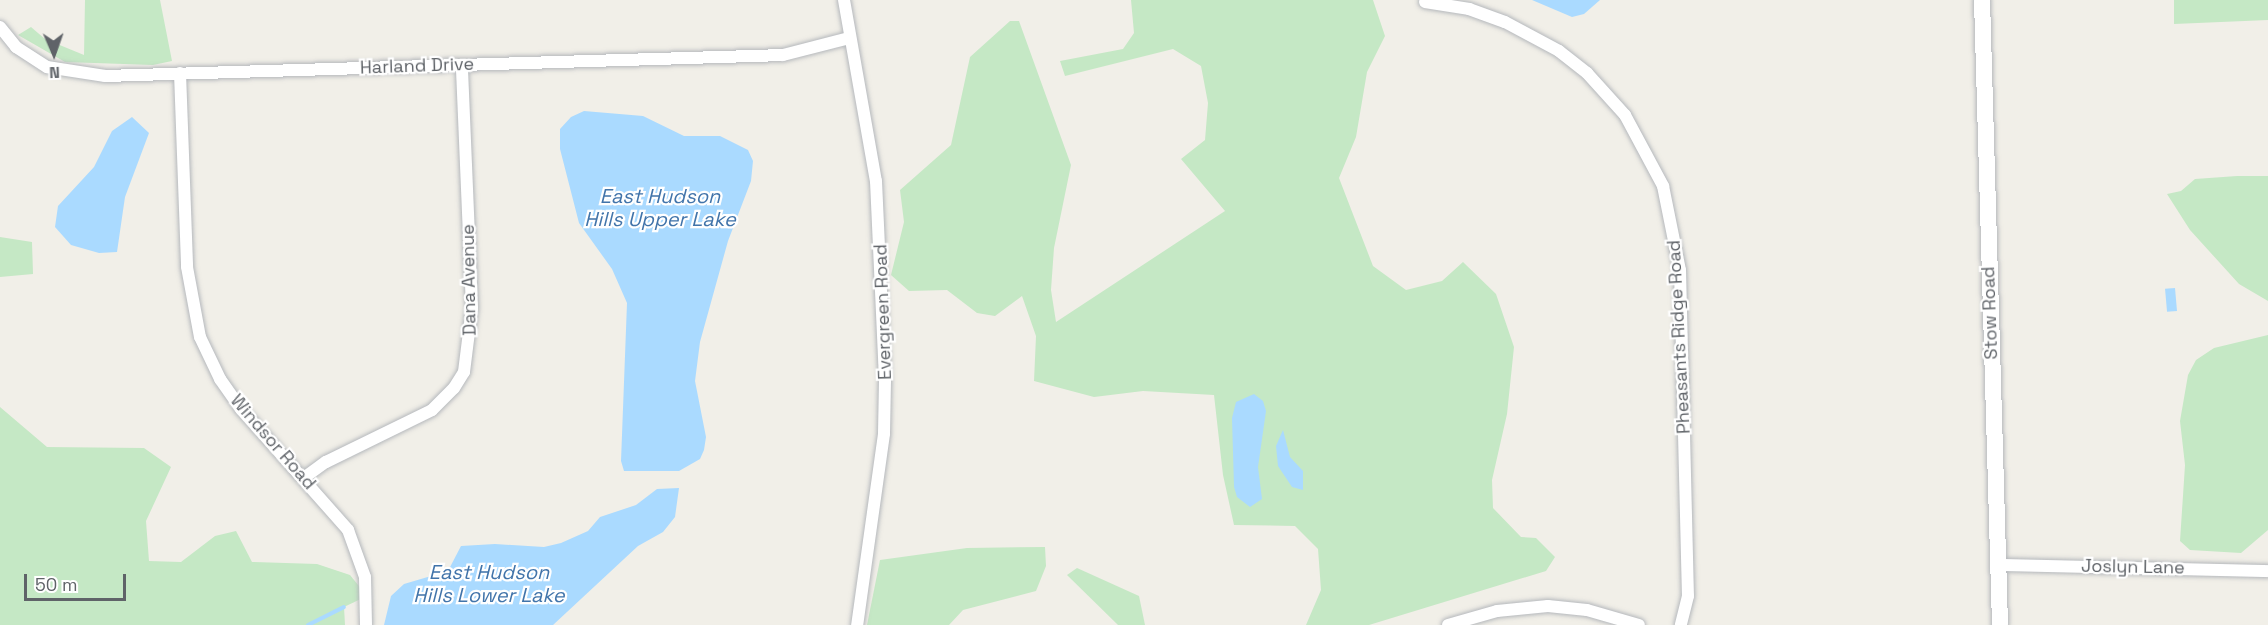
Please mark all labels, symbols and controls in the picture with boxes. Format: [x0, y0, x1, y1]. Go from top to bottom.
north arrow [24, 24, 84, 84]
street label: Harland Drive [360, 53, 474, 79]
text: N [49, 62, 60, 83]
water label: East Hudson Hills Upper Lake [584, 184, 736, 231]
street label: Dana Avenue [457, 224, 481, 336]
street label: Pheasants Ridge Road [1663, 240, 1695, 434]
street label: Evergreen Road [870, 244, 896, 380]
street label: Stow Road [1978, 266, 2002, 360]
street label: Windsor Road [226, 390, 320, 494]
street label: Joslyn Lane [2081, 555, 2185, 579]
water label: East Hudson Hills Lower Lake [413, 561, 565, 608]
scale bar [27, 562, 129, 600]
text: 50 m [35, 573, 77, 596]

